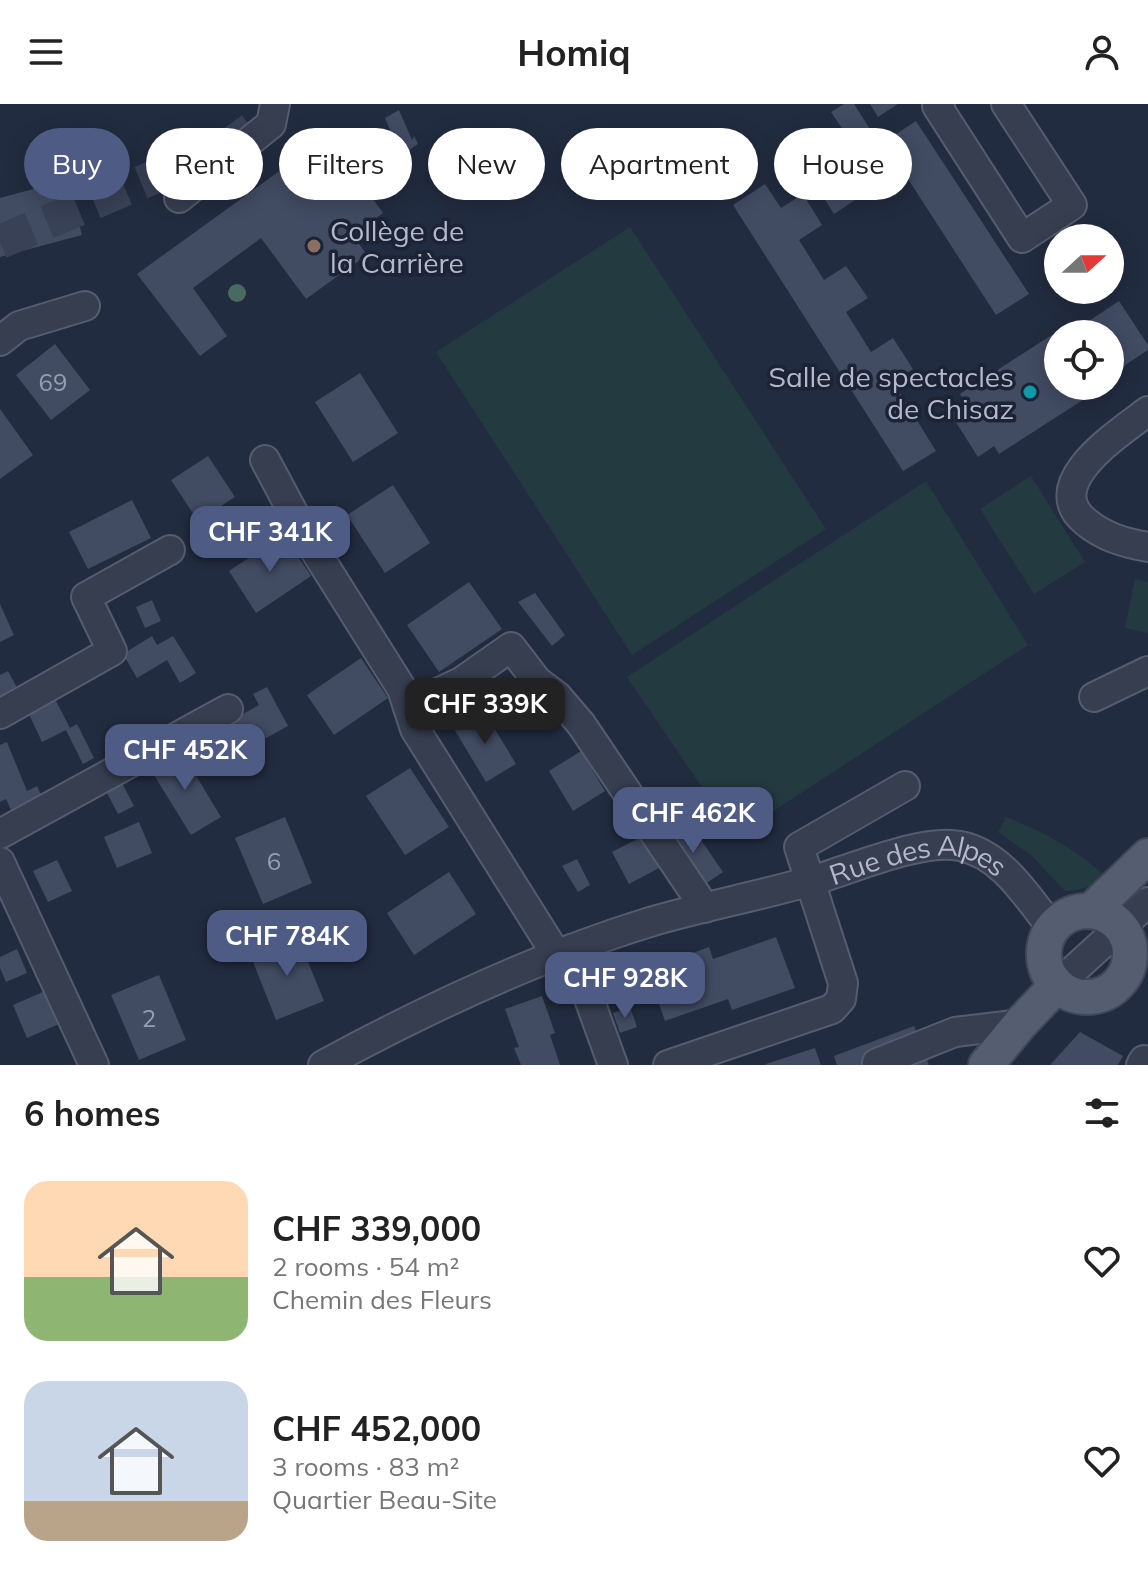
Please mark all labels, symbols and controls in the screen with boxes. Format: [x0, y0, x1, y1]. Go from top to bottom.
icon: menu [24, 30, 68, 74]
text: Homiq [517, 30, 631, 75]
icon: person [1080, 30, 1124, 74]
chip: Buy [24, 128, 130, 200]
chip: Rent [146, 128, 263, 200]
chip: Filters [279, 128, 412, 200]
chip: New [428, 128, 545, 200]
chip: Apartment [561, 128, 758, 200]
chip: House [774, 128, 912, 200]
place label: Collège de la Carrière [330, 213, 464, 280]
north arrow [1044, 224, 1124, 304]
map controls [1044, 224, 1124, 400]
marker: Collège de la Carrière [305, 237, 323, 255]
button: locate [1044, 320, 1124, 400]
place label: Salle de spectacles de Chisaz [769, 359, 1014, 426]
house number: 69 [39, 367, 67, 397]
marker: Salle de spectacles de Chisaz [1021, 383, 1039, 401]
pin: CHF 341K [187, 506, 353, 574]
text: CHF 341K [208, 515, 332, 548]
pin: CHF 339K [402, 678, 568, 746]
text: CHF 339K [423, 687, 547, 720]
pin: CHF 452K [102, 724, 268, 792]
text: CHF 452K [123, 733, 247, 766]
pin: CHF 462K [610, 787, 776, 855]
text: CHF 462K [631, 796, 755, 829]
text: Rue des Alpes [824, 827, 1015, 892]
house number: 6 [267, 846, 281, 876]
street label: Rue des Alpes [823, 862, 1007, 896]
pin: CHF 784K [204, 910, 370, 978]
text: CHF 784K [225, 919, 349, 952]
pin: CHF 928K [542, 952, 708, 1020]
text: CHF 928K [563, 961, 687, 994]
house number: 2 [142, 1003, 156, 1033]
icon: filters [1080, 1091, 1124, 1135]
text: 6 homes [24, 1092, 161, 1135]
text: CHF 339,000 [272, 1207, 481, 1250]
icon: home [88, 1213, 184, 1309]
icon: heart [1080, 1239, 1124, 1283]
text: 2 rooms · 54 m² [272, 1250, 459, 1283]
text: Chemin des Fleurs [272, 1283, 492, 1316]
text: CHF 452,000 [272, 1407, 481, 1450]
icon: home [88, 1413, 184, 1509]
icon: heart [1080, 1439, 1124, 1483]
text: 3 rooms · 83 m² [272, 1450, 459, 1483]
text: Quartier Beau-Site [272, 1483, 497, 1516]

